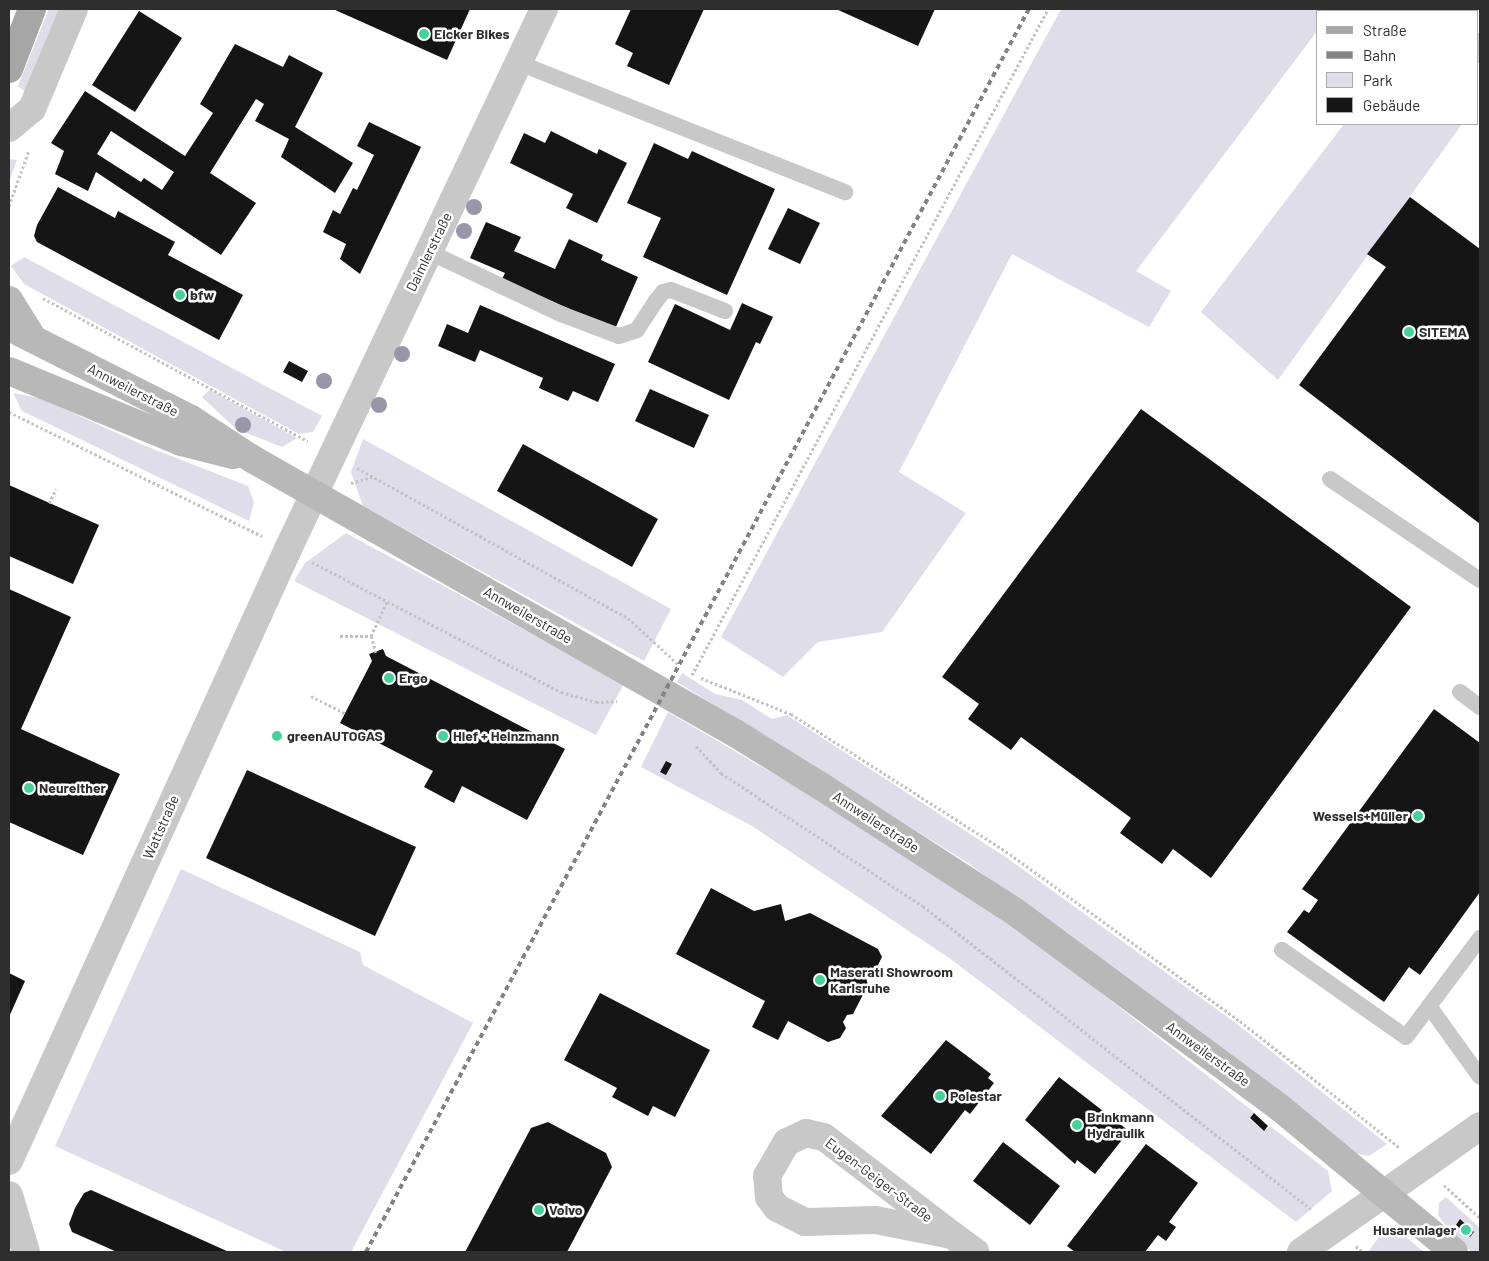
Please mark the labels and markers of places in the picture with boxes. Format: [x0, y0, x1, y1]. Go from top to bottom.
place label: Eicker Bikes [434, 26, 510, 42]
marker: Eicker Bikes [418, 28, 430, 40]
place label: bfw [190, 287, 214, 303]
marker: bfw [174, 289, 186, 301]
place label: SITEMA [1419, 324, 1467, 340]
marker: SITEMA [1403, 326, 1415, 338]
place label: Ergo [399, 670, 428, 686]
marker: Ergo [383, 672, 395, 684]
place label: greenAUTOGAS [287, 728, 383, 744]
place label: Hief + Heinzmann [453, 728, 559, 744]
marker: greenAUTOGAS [271, 730, 283, 742]
marker: Hief + Heinzmann [437, 730, 449, 742]
place label: Neureither [39, 780, 106, 796]
marker: Neureither [23, 782, 35, 794]
place label: Wessels+Müller [1313, 808, 1408, 824]
marker: Wessels+Müller [1412, 810, 1424, 822]
place label: Maserati Showroom Karlsruhe [830, 964, 953, 996]
marker: Maserati Showroom Karlsruhe [814, 974, 826, 986]
place label: Polestar [950, 1088, 1002, 1104]
marker: Polestar [934, 1090, 946, 1102]
place label: Brinkmann Hydraulik [1087, 1109, 1154, 1142]
marker: Brinkmann Hydraulik [1071, 1119, 1083, 1131]
place label: Volvo [549, 1202, 583, 1218]
marker: Volvo [533, 1204, 545, 1216]
place label: Husarenlager [1373, 1222, 1456, 1238]
marker: Husarenlager [1460, 1224, 1472, 1236]

